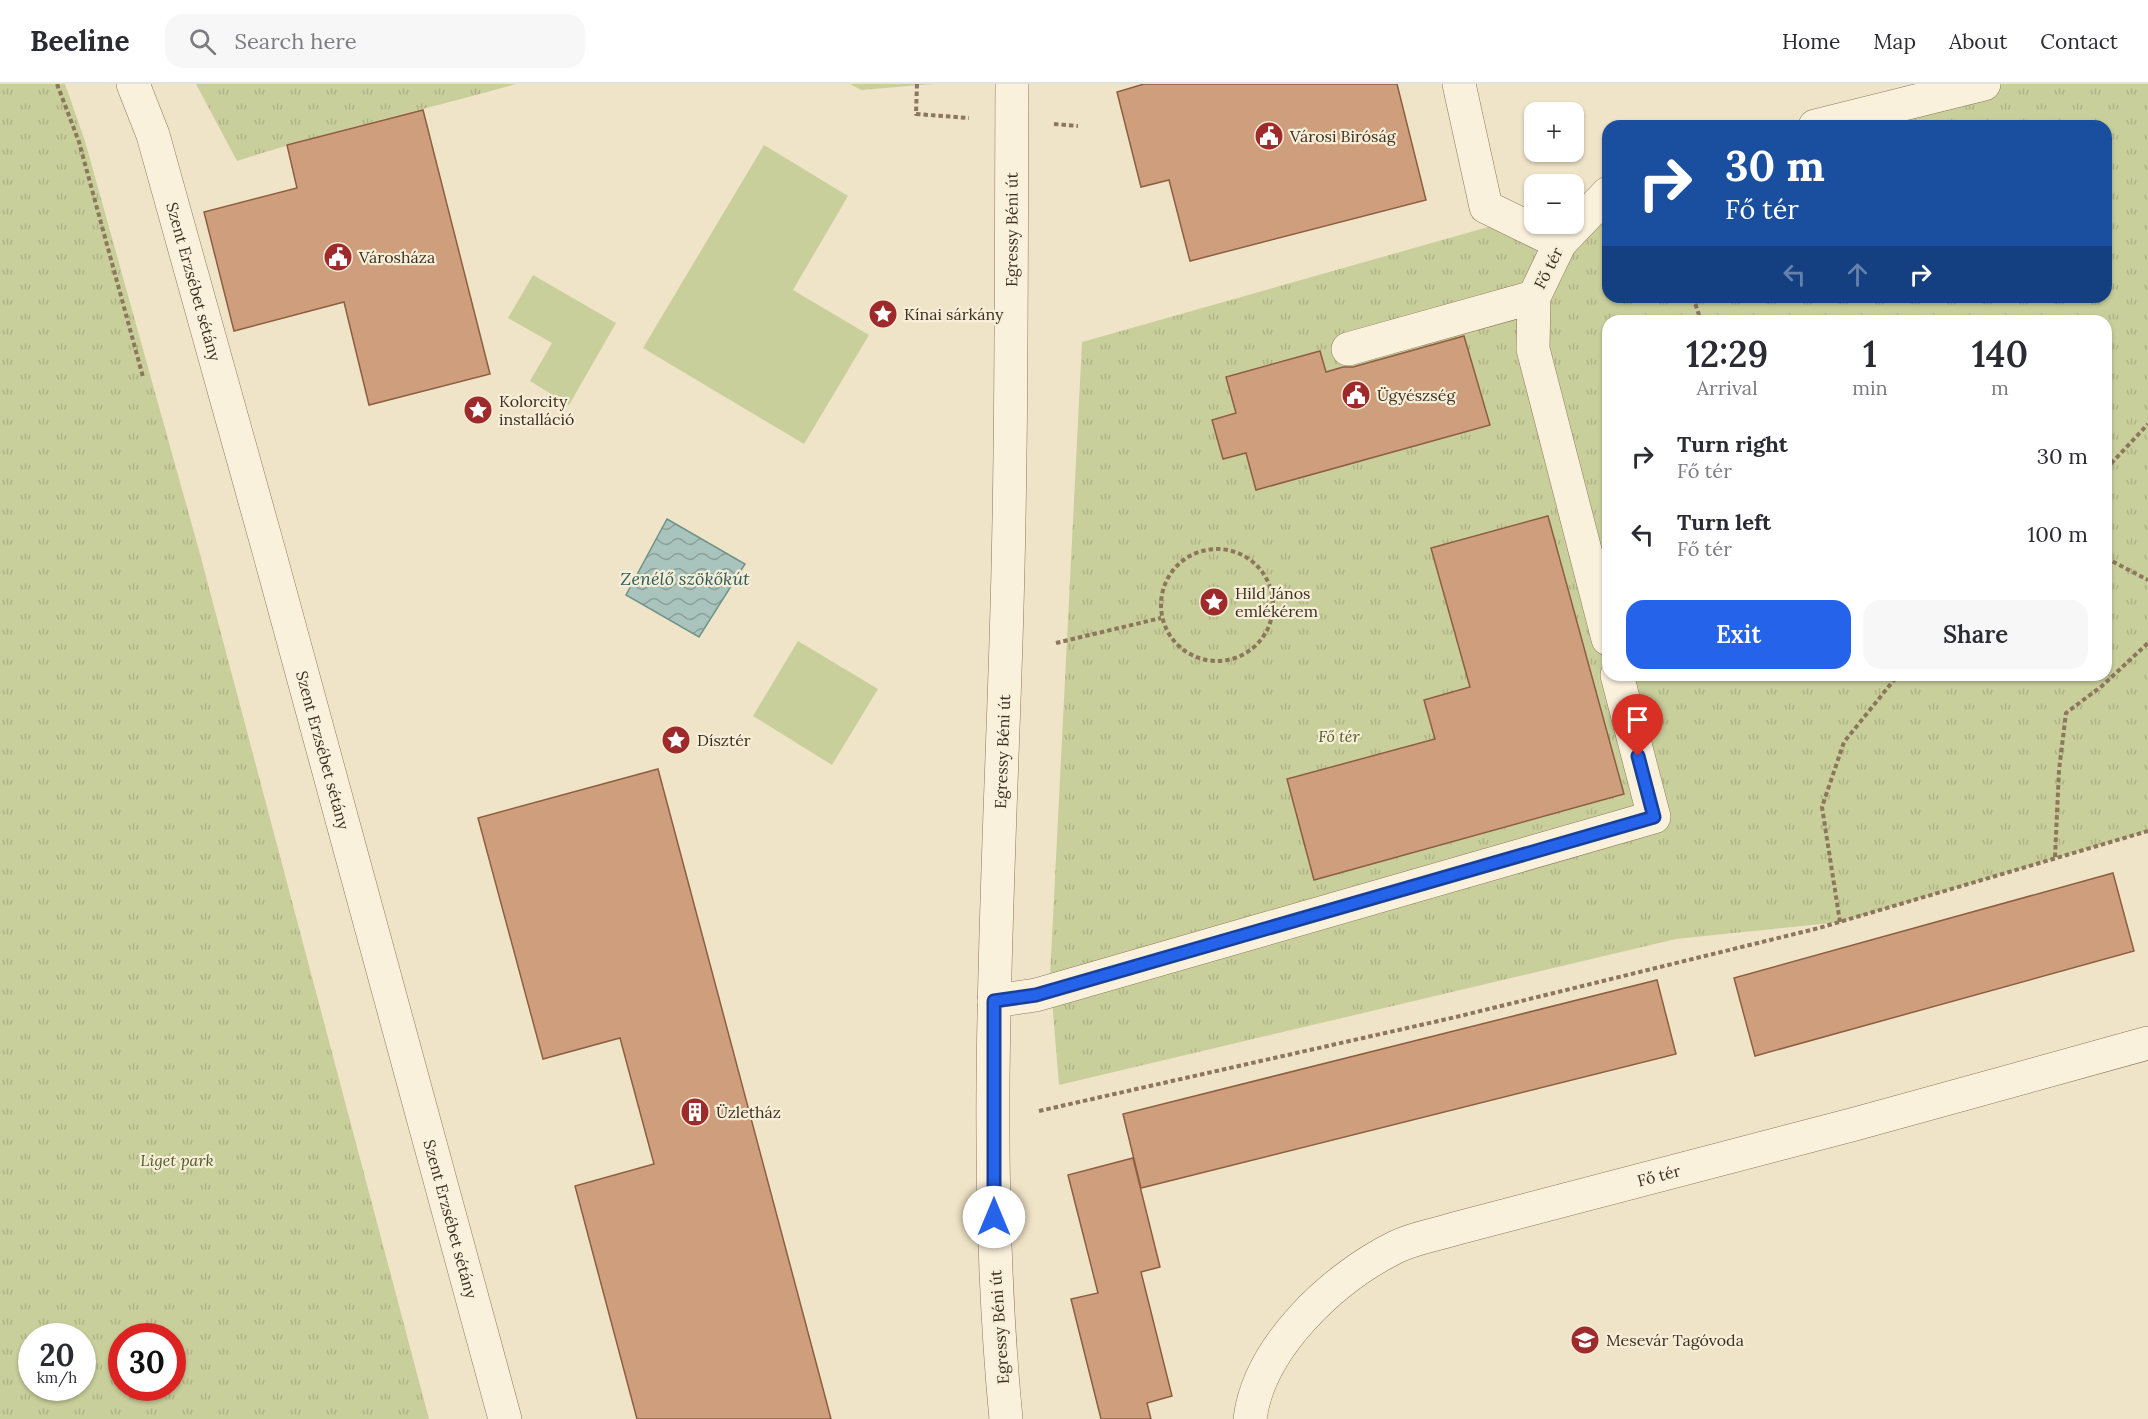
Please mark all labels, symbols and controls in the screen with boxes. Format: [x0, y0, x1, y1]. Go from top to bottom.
search box [165, 14, 585, 68]
text: Beeline [30, 23, 129, 59]
icon: search [186, 25, 219, 58]
text: Search here [234, 27, 357, 55]
text: Home [1782, 28, 1840, 55]
text: Map [1873, 28, 1916, 55]
text: About [1949, 28, 2007, 55]
text: Contact [2040, 28, 2118, 55]
map controls [1524, 102, 1584, 234]
button: + [1524, 102, 1584, 162]
public building icon: Városi Biróság [1253, 120, 1285, 152]
place label: Városi Biróság [1289, 126, 1397, 146]
text: 30 m [1725, 139, 1825, 193]
icon: right [1626, 144, 1704, 222]
street label: Egressy Béni út [1001, 172, 1022, 287]
button: − [1524, 174, 1584, 234]
text: Fő tér [1725, 192, 1799, 226]
street label: Szent Erzsébet sétány [162, 200, 226, 364]
public building icon: Városháza [322, 241, 354, 273]
street label: Fő tér [1529, 244, 1567, 292]
place label: Városháza [358, 247, 435, 267]
icon: left [1778, 258, 1811, 291]
icon: ahead [1841, 258, 1874, 291]
icon: right [1904, 258, 1937, 291]
place icon: Kínai sárkány [867, 298, 899, 330]
place label: Kínai sárkány [904, 304, 1004, 324]
text: 12:29 [1686, 331, 1768, 377]
text: 1 [1863, 331, 1877, 377]
text: 140 [1972, 331, 2028, 377]
text: Arrival [1697, 375, 1758, 400]
text: min [1852, 375, 1888, 400]
text: m [1991, 375, 2009, 400]
public building icon: Ügyészség [1340, 379, 1372, 411]
place label: Ügyészség [1377, 385, 1456, 405]
place label: Kolorcity installáció [499, 391, 574, 429]
place icon: Kolorcity installáció [462, 394, 494, 426]
text: Turn right [1677, 430, 1788, 458]
icon: right [1626, 440, 1659, 473]
text: 30 m [2037, 442, 2088, 470]
text: Fő tér [1677, 458, 1732, 483]
text: Turn left [1677, 508, 1771, 536]
icon: left [1626, 518, 1659, 551]
text: 100 m [2027, 520, 2088, 548]
text: Fő tér [1677, 536, 1732, 561]
water label: Zenélő szökőkút [620, 567, 750, 590]
place label: Hild János emlékérem [1235, 583, 1318, 621]
place icon: Hild János emlékérem [1198, 586, 1230, 618]
button: Exit [1626, 600, 1851, 669]
button: Share [1863, 600, 2088, 669]
street label: Szent Erzsébet sétány [292, 668, 354, 832]
street label: Egressy Béni út [990, 693, 1014, 809]
pin [1612, 694, 1663, 756]
icon: arrive [1621, 703, 1654, 736]
place icon: Dísztér [660, 724, 692, 756]
park label: Fő tér [1318, 726, 1360, 746]
place label: Dísztér [697, 730, 751, 750]
building icon: Üzletház [679, 1096, 711, 1128]
place label: Üzletház [716, 1102, 781, 1122]
street label: Szent Erzsébet sétány [419, 1137, 482, 1301]
park label: Liget park [140, 1150, 214, 1170]
street label: Fő tér [1635, 1160, 1683, 1191]
position arrow [962, 1185, 1026, 1249]
street label: Egressy Béni út [985, 1268, 1013, 1385]
speed limit sign: 30 [108, 1323, 186, 1401]
school or university icon: Mesevár Tagóvoda [1569, 1324, 1601, 1356]
place label: Mesevár Tagóvoda [1606, 1330, 1744, 1350]
text: 20 [39, 1336, 75, 1374]
text: km/h [37, 1368, 77, 1387]

